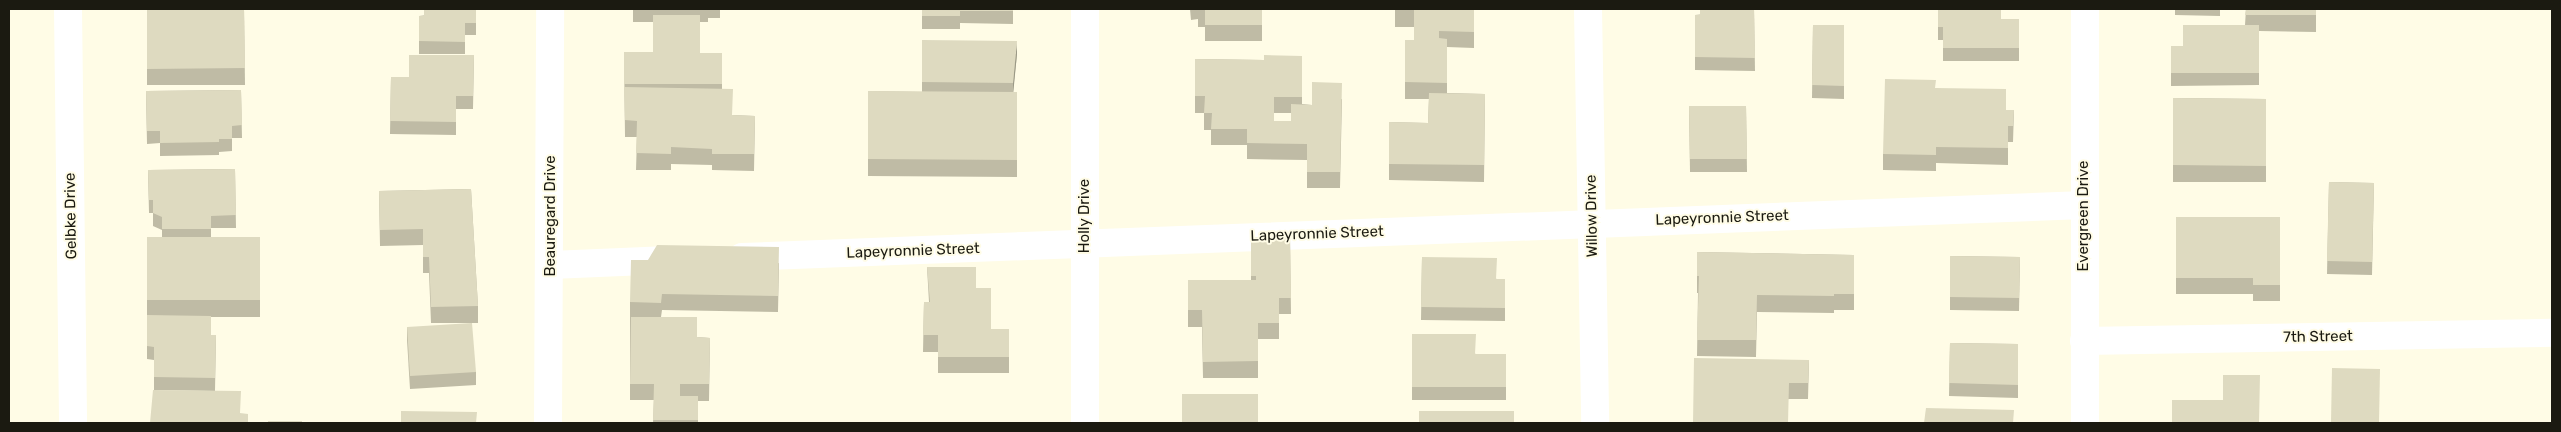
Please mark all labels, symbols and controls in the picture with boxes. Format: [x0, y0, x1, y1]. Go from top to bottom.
street label: Beauregard Drive [542, 155, 560, 277]
street label: Evergreen Drive [2075, 160, 2093, 272]
street label: Gelbke Drive [61, 172, 81, 260]
street label: Willow Drive [1582, 174, 1602, 258]
street label: Holly Drive [1076, 179, 1094, 253]
street label: Lapeyronnie Street [1655, 207, 1789, 229]
street label: Lapeyronnie Street [1250, 223, 1384, 245]
street label: Lapeyronnie Street [846, 240, 980, 262]
street label: 7th Street [2283, 327, 2353, 347]

